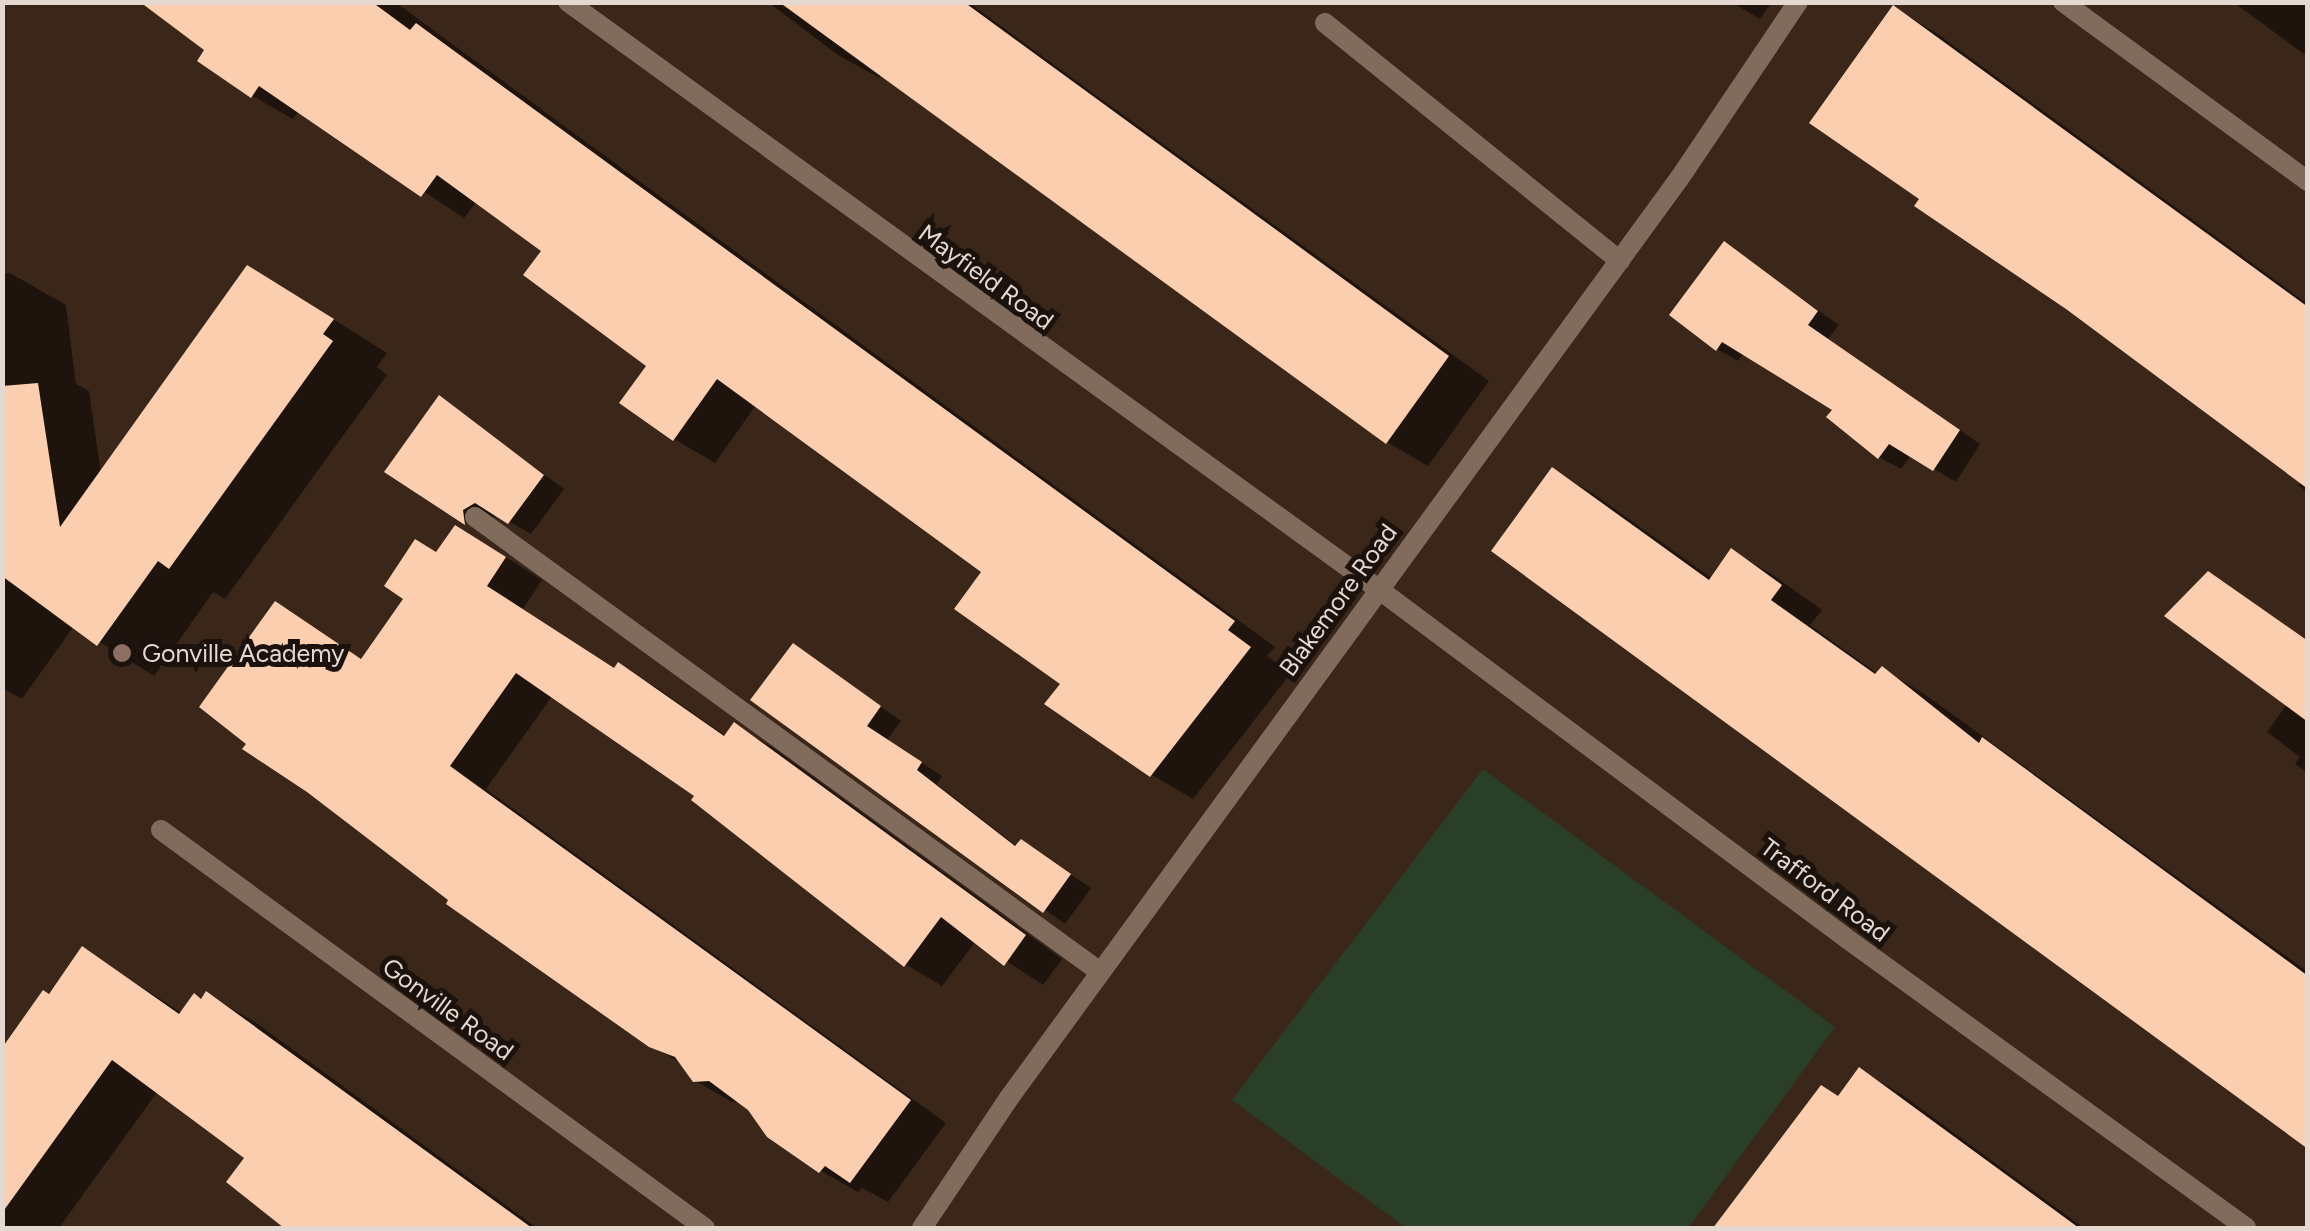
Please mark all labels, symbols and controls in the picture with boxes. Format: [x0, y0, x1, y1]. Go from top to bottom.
street label: Mayfield Road [913, 218, 1059, 336]
street label: Blakemore Road [1273, 518, 1403, 682]
place label: Gonville Academy [142, 638, 344, 668]
marker: Gonville Academy [111, 642, 133, 664]
street label: Trafford Road [1755, 832, 1895, 948]
street label: Gonville Road [377, 951, 519, 1067]

